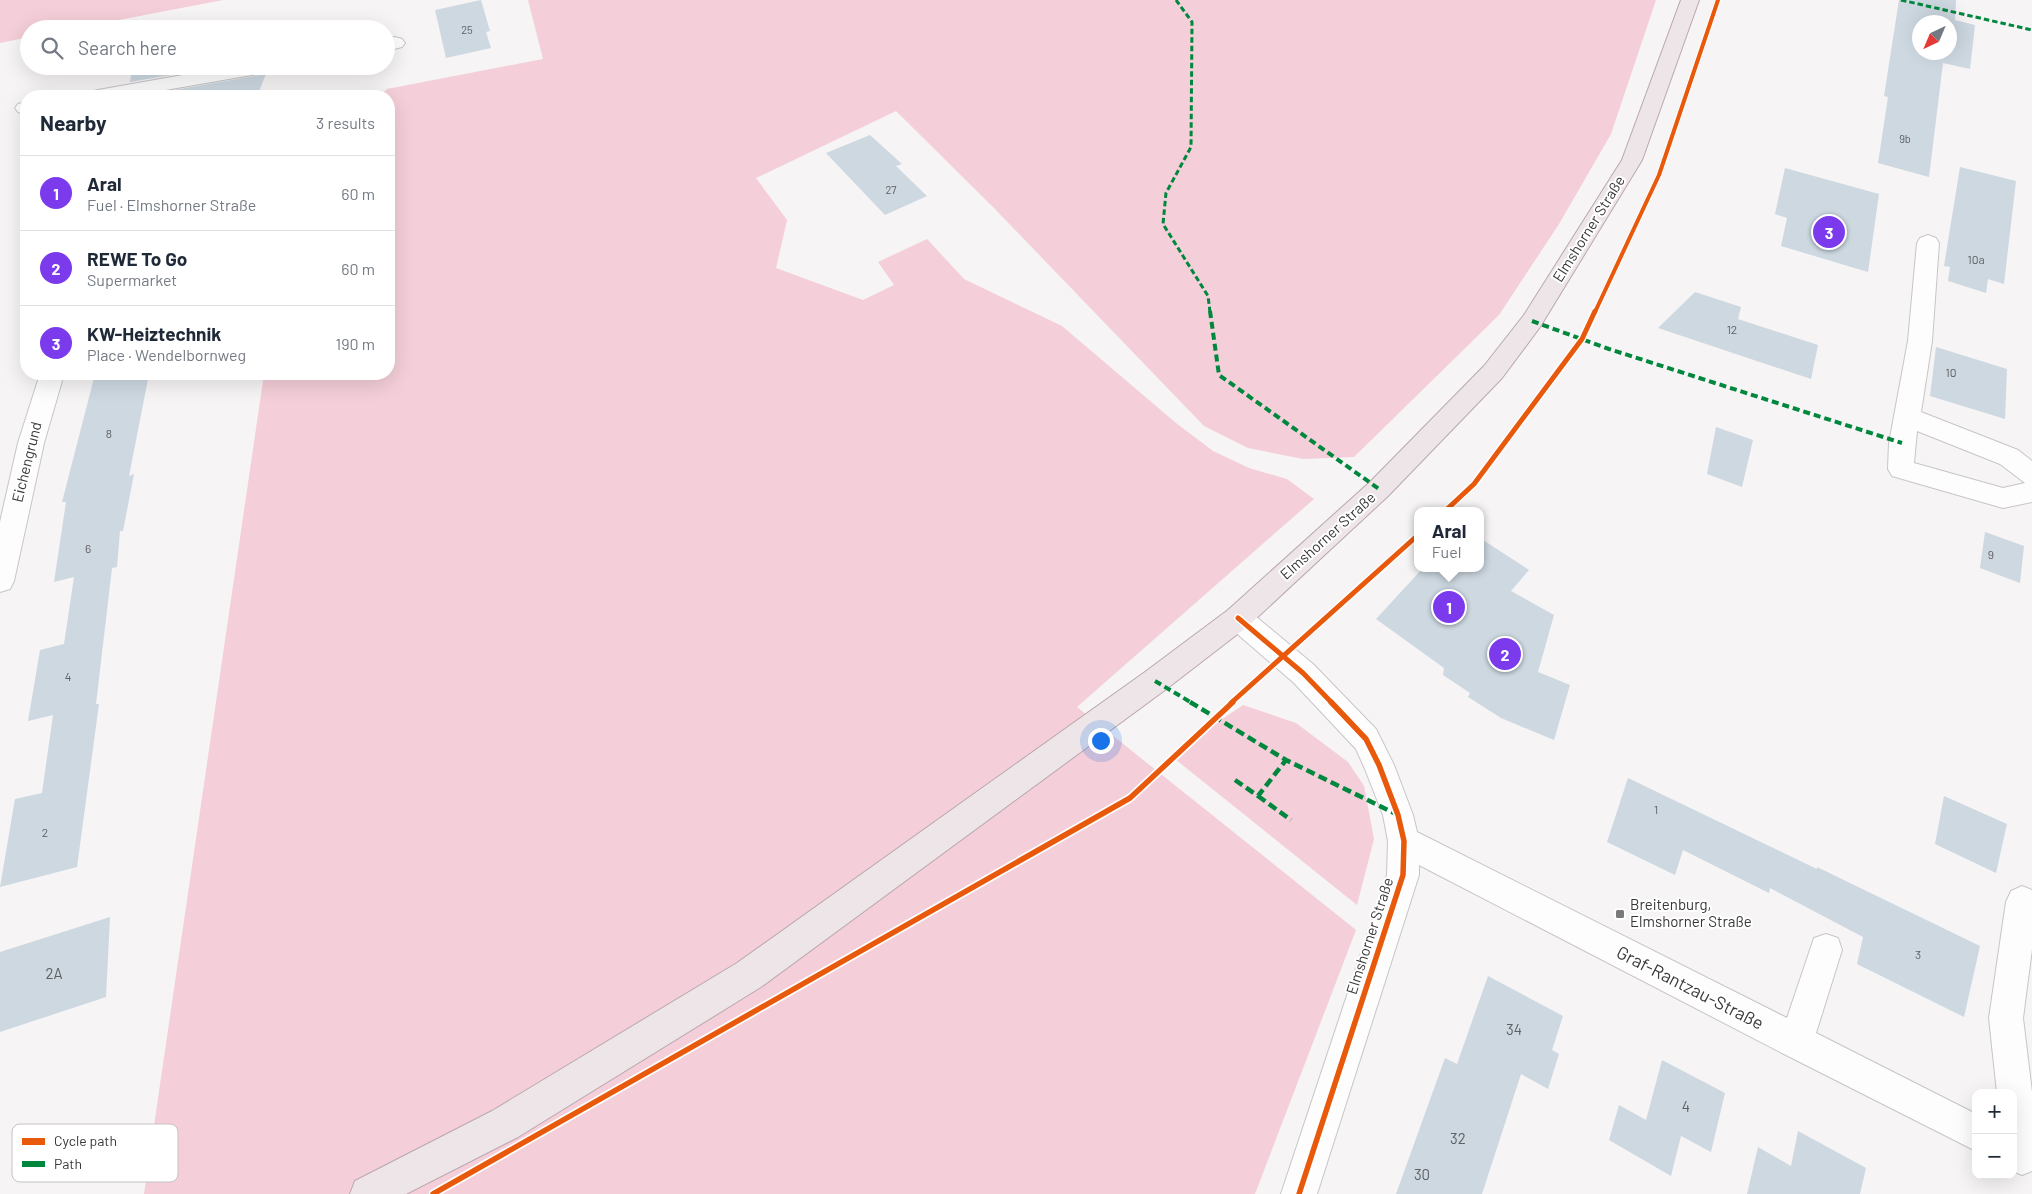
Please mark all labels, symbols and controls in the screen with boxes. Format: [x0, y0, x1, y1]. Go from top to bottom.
north arrow [1912, 15, 1957, 60]
search box [20, 20, 395, 75]
house number: 25 [461, 23, 473, 36]
icon: search [38, 34, 66, 62]
text: Search here [78, 36, 177, 59]
text: Nearby [40, 110, 106, 135]
text: 3 results [316, 113, 375, 132]
house number: 9b [1899, 132, 1911, 145]
text: Aral [87, 172, 122, 195]
street label: Elmshorner Straße [1548, 172, 1628, 285]
house number: 27 [885, 183, 897, 196]
text: 1 [53, 184, 59, 203]
text: 60 m [341, 184, 375, 203]
text: Fuel · Elmshorner Straße [87, 195, 256, 214]
pin: 3 [1813, 213, 1845, 251]
text: REWE To Go [87, 247, 187, 270]
house number: 10a [1967, 252, 1985, 266]
text: 2 [52, 259, 60, 278]
text: 60 m [341, 259, 375, 278]
text: Supermarket [87, 270, 177, 289]
text: KW-Heiztechnik [87, 322, 221, 345]
house number: 12 [1727, 322, 1737, 336]
text: 3 [52, 334, 60, 353]
text: 190 m [336, 334, 375, 353]
text: Place · Wendelbornweg [87, 345, 246, 364]
house number: 10 [1946, 365, 1956, 379]
street label: Eichengrund [7, 420, 45, 504]
house number: 8 [106, 426, 112, 440]
street label: Elmshorner Straße [1276, 488, 1379, 583]
popup [1414, 507, 1484, 572]
text: Aral [1432, 519, 1466, 542]
house number: 6 [85, 541, 91, 555]
text: Fuel [1432, 542, 1461, 561]
house number: 9 [1988, 547, 1994, 561]
pin: 1 [1433, 588, 1465, 626]
pin: 2 [1489, 635, 1521, 673]
house number: 4 [65, 669, 71, 683]
your location [1088, 728, 1114, 754]
house number: 1 [1654, 802, 1658, 816]
house number: 2 [42, 825, 48, 839]
street label: Elmshorner Straße [1342, 875, 1396, 996]
place label: Breitenburg, Elmshorner Straße [1630, 895, 1752, 930]
marker: Breitenburg, Elmshorner Straße [1614, 908, 1626, 920]
street label: Graf-Rantzau-Straße [1613, 940, 1768, 1034]
house number: 3 [1915, 947, 1921, 961]
house number: 2A [45, 964, 63, 982]
house number: 34 [1506, 1020, 1522, 1038]
map controls [1972, 1089, 2017, 1179]
button: + [1972, 1089, 2017, 1134]
house number: 4 [1682, 1097, 1690, 1115]
legend [12, 1124, 178, 1182]
house number: 32 [1450, 1129, 1466, 1147]
text: Cycle path [54, 1132, 117, 1149]
button: − [1972, 1134, 2017, 1179]
text: Path [54, 1155, 82, 1172]
house number: 30 [1414, 1165, 1430, 1183]

